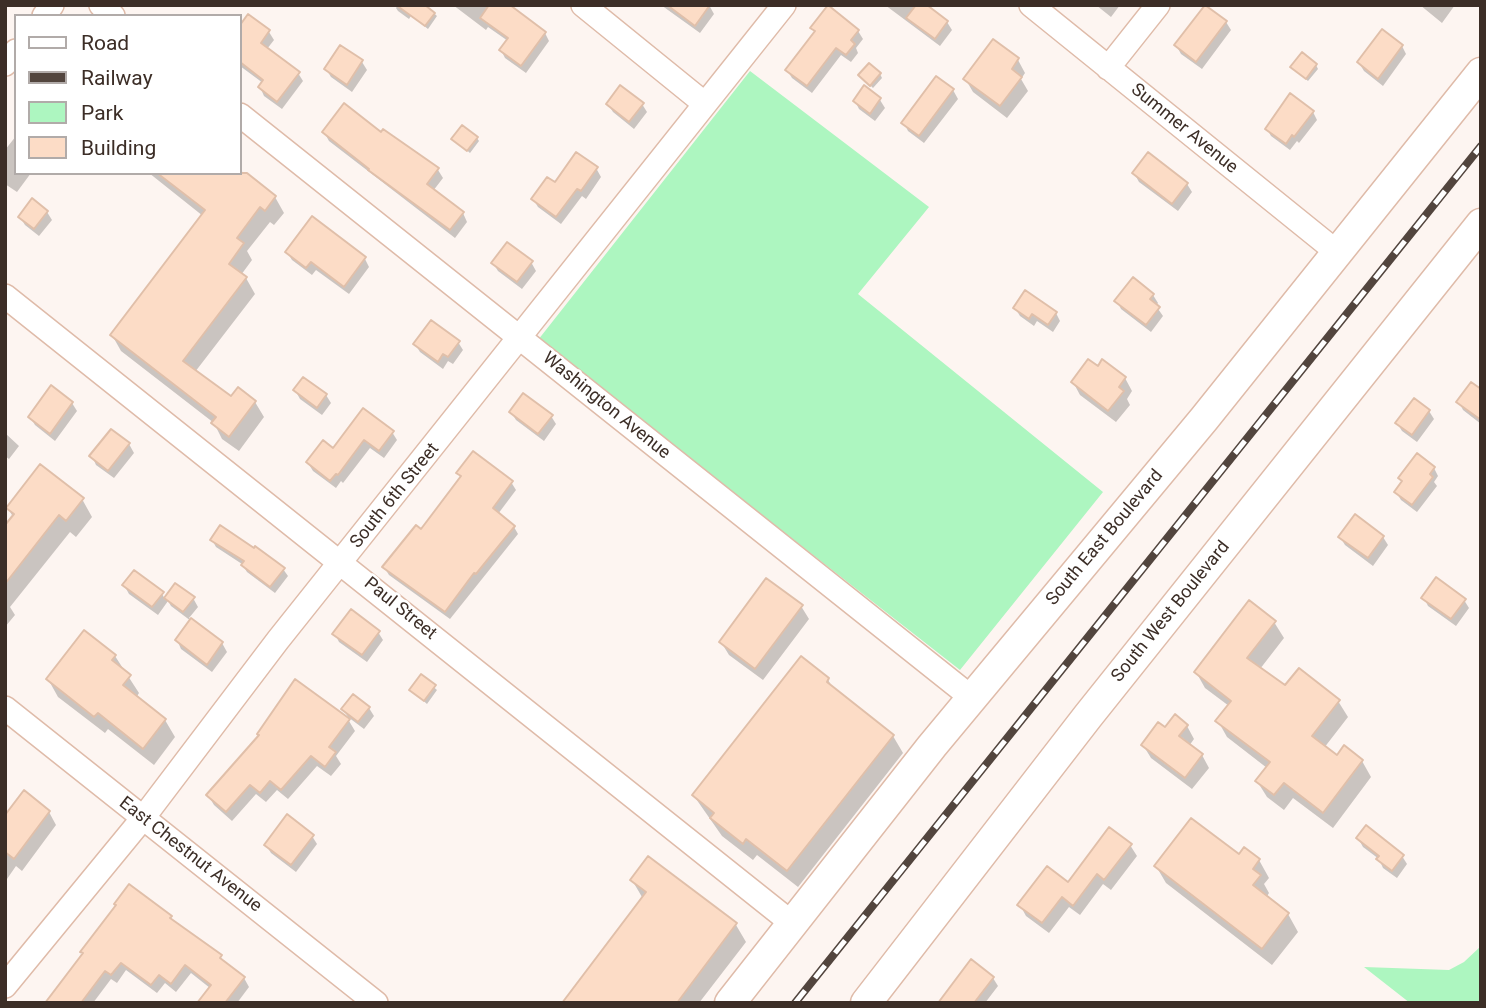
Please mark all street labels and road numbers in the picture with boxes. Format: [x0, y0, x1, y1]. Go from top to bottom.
street label: Summer Avenue [1126, 79, 1242, 179]
street label: Washington Avenue [538, 348, 674, 464]
street label: South 6th Street [346, 439, 444, 553]
street label: South East Boulevard [1042, 466, 1168, 610]
street label: South West Boulevard [1107, 537, 1235, 687]
street label: Paul Street [359, 573, 441, 645]
street label: East Chestnut Avenue [114, 793, 266, 917]

